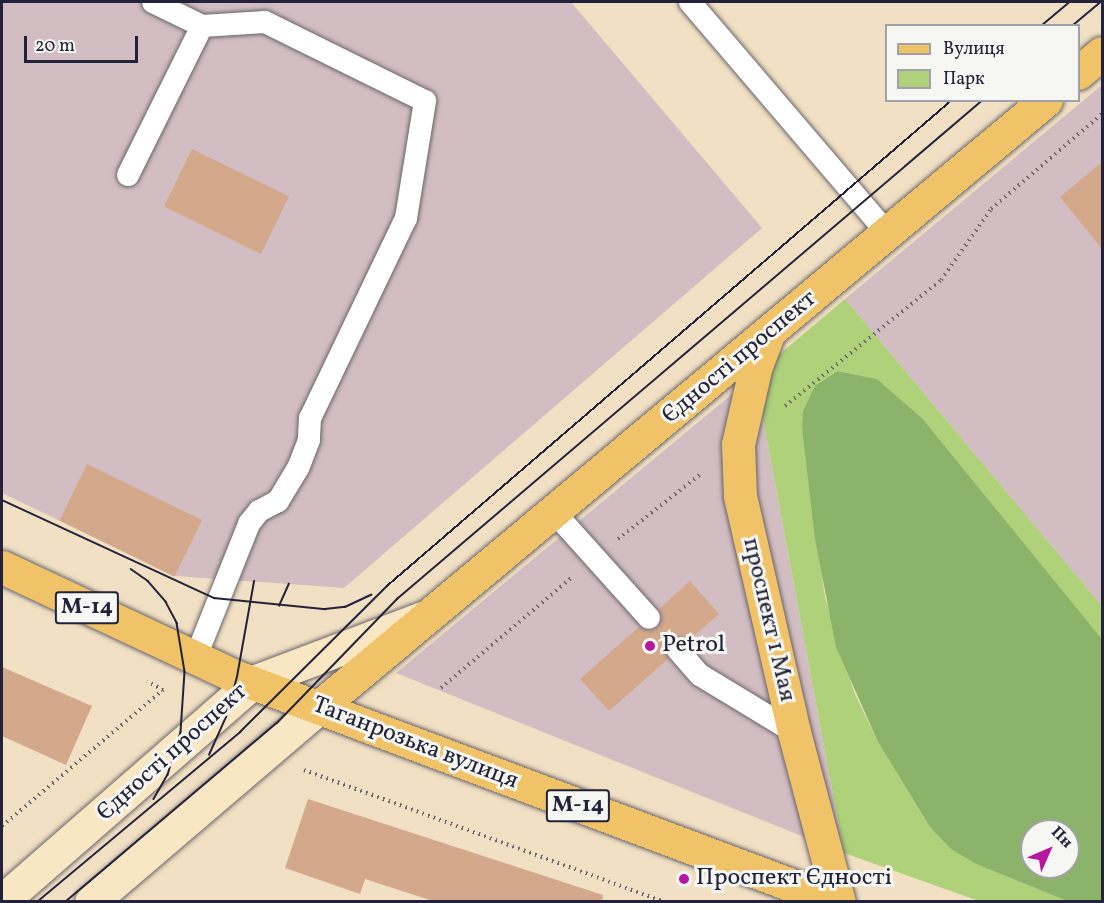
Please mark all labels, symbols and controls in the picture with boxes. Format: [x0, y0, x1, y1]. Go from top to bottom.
scale bar [27, 24, 141, 62]
legend [885, 24, 1080, 102]
text: 20 m [35, 34, 75, 59]
text: Вулиця [943, 37, 1005, 62]
text: Парк [943, 67, 985, 92]
street label: Єдності проспект [657, 285, 823, 431]
street label: проспект 1 Мая [735, 535, 801, 705]
road number: М-14 [54, 589, 120, 627]
place label: Petrol [662, 632, 725, 660]
marker: Petrol [643, 639, 657, 653]
street label: Єдності проспект [92, 678, 254, 828]
street label: Таганрозька вулиця [308, 691, 522, 797]
road number: М-14 [545, 787, 611, 825]
north arrow [1020, 819, 1080, 879]
text: Пн [1045, 822, 1077, 853]
place label: Проспект Єдності [696, 865, 892, 893]
marker: Проспект Єдності [677, 872, 691, 886]

